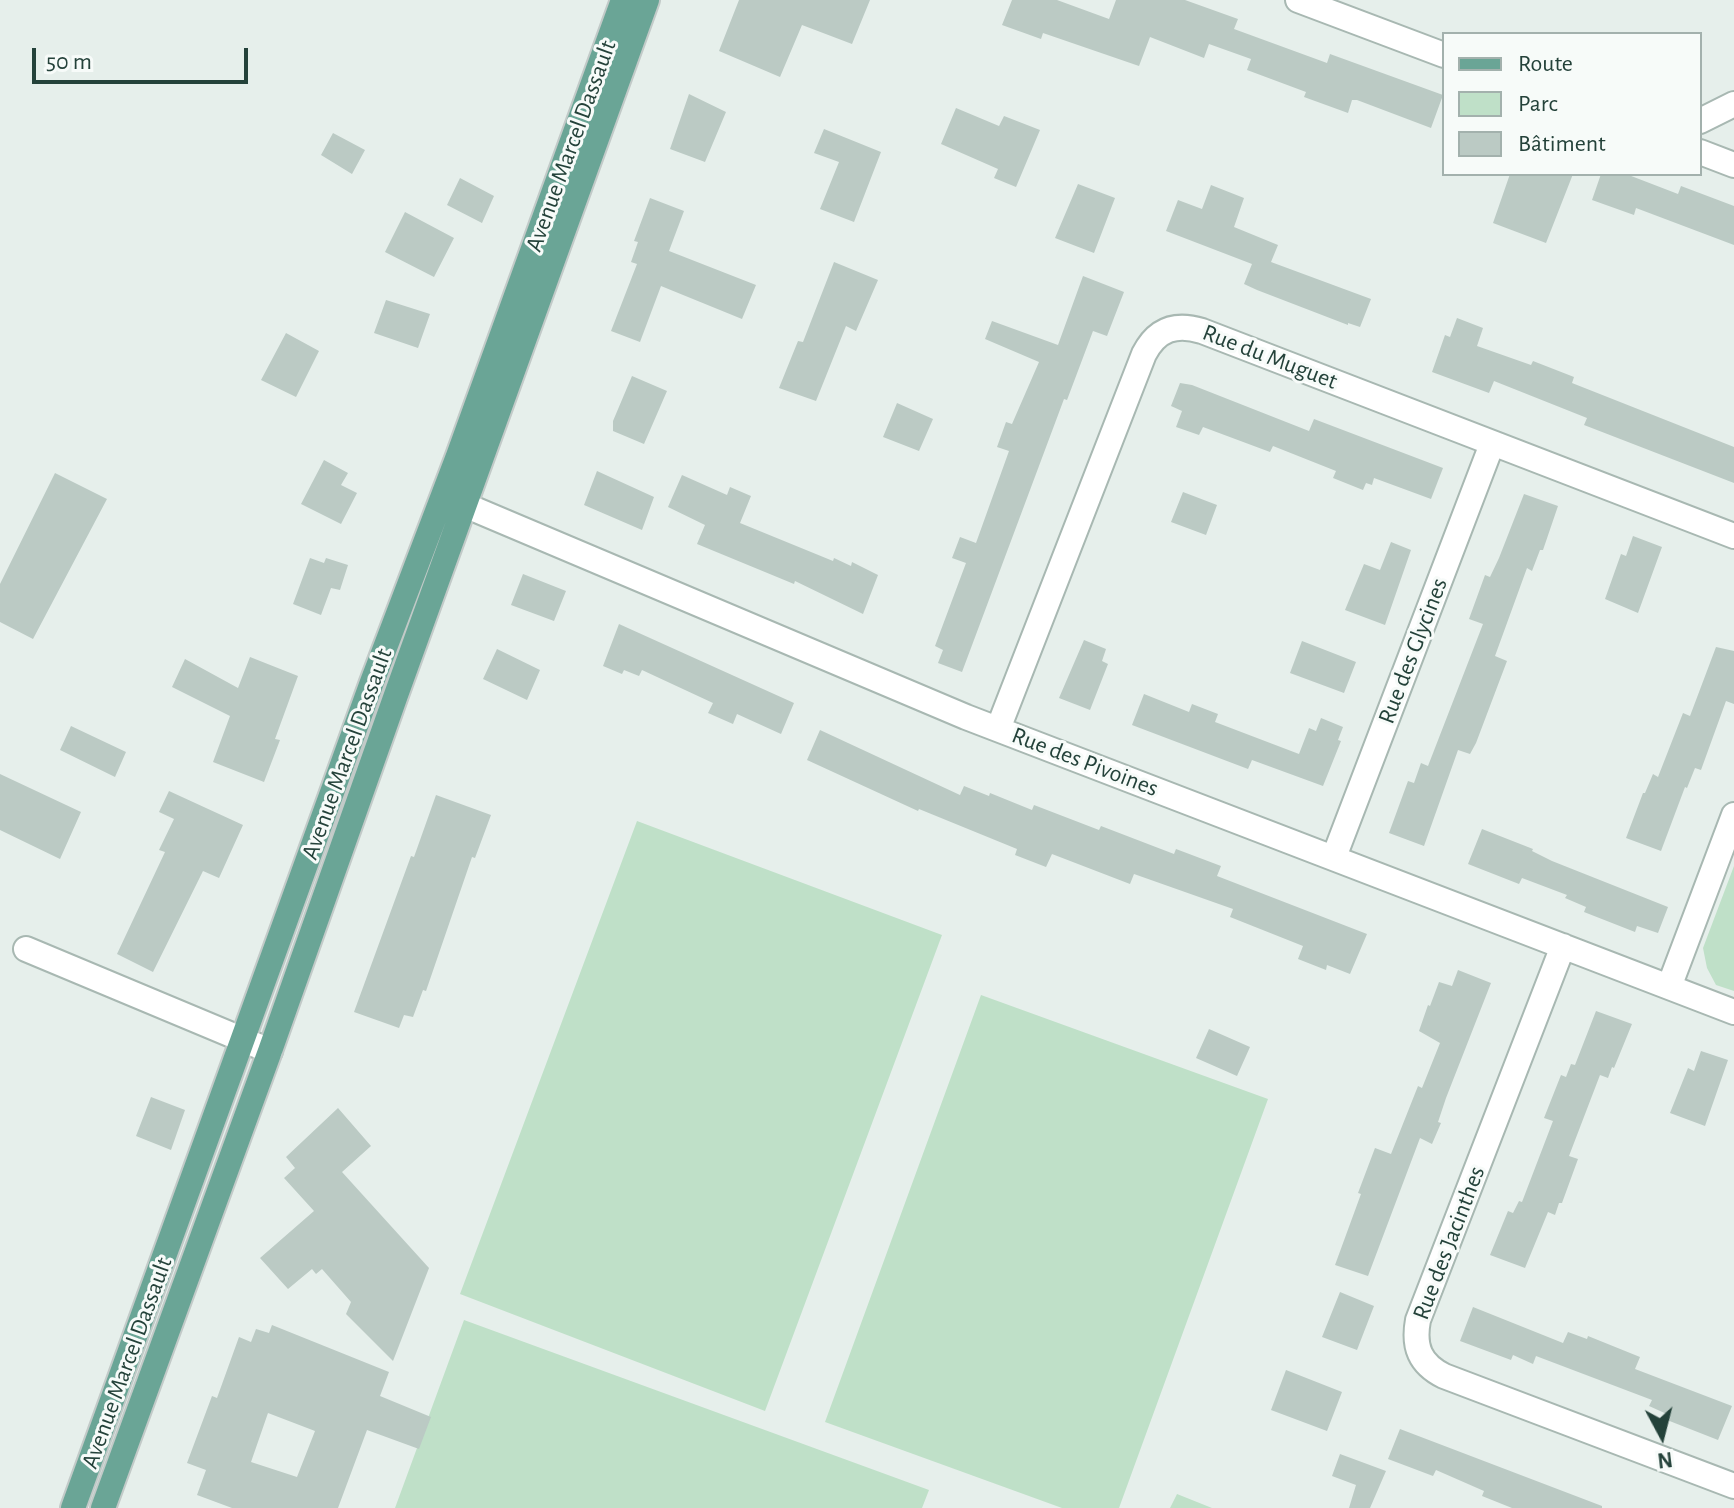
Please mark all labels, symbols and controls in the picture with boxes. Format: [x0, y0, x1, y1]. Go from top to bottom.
scale bar [36, 32, 252, 82]
legend [1442, 32, 1702, 176]
street label: Avenue Marcel Dassault [519, 36, 623, 256]
text: 50 m [46, 50, 92, 74]
text: Route [1518, 52, 1573, 76]
text: Parc [1518, 92, 1558, 116]
text: Bâtiment [1518, 132, 1606, 156]
street label: Rue du Muguet [1199, 318, 1341, 396]
street label: Rue des Glycines [1372, 574, 1454, 728]
street label: Avenue Marcel Dassault [295, 644, 399, 864]
street label: Rue des Pivoines [1008, 721, 1162, 803]
street label: Rue des Jacinthes [1407, 1162, 1491, 1324]
street label: Avenue Marcel Dassault [75, 1253, 179, 1473]
north arrow [1622, 1396, 1702, 1476]
text: N [1656, 1448, 1674, 1472]

